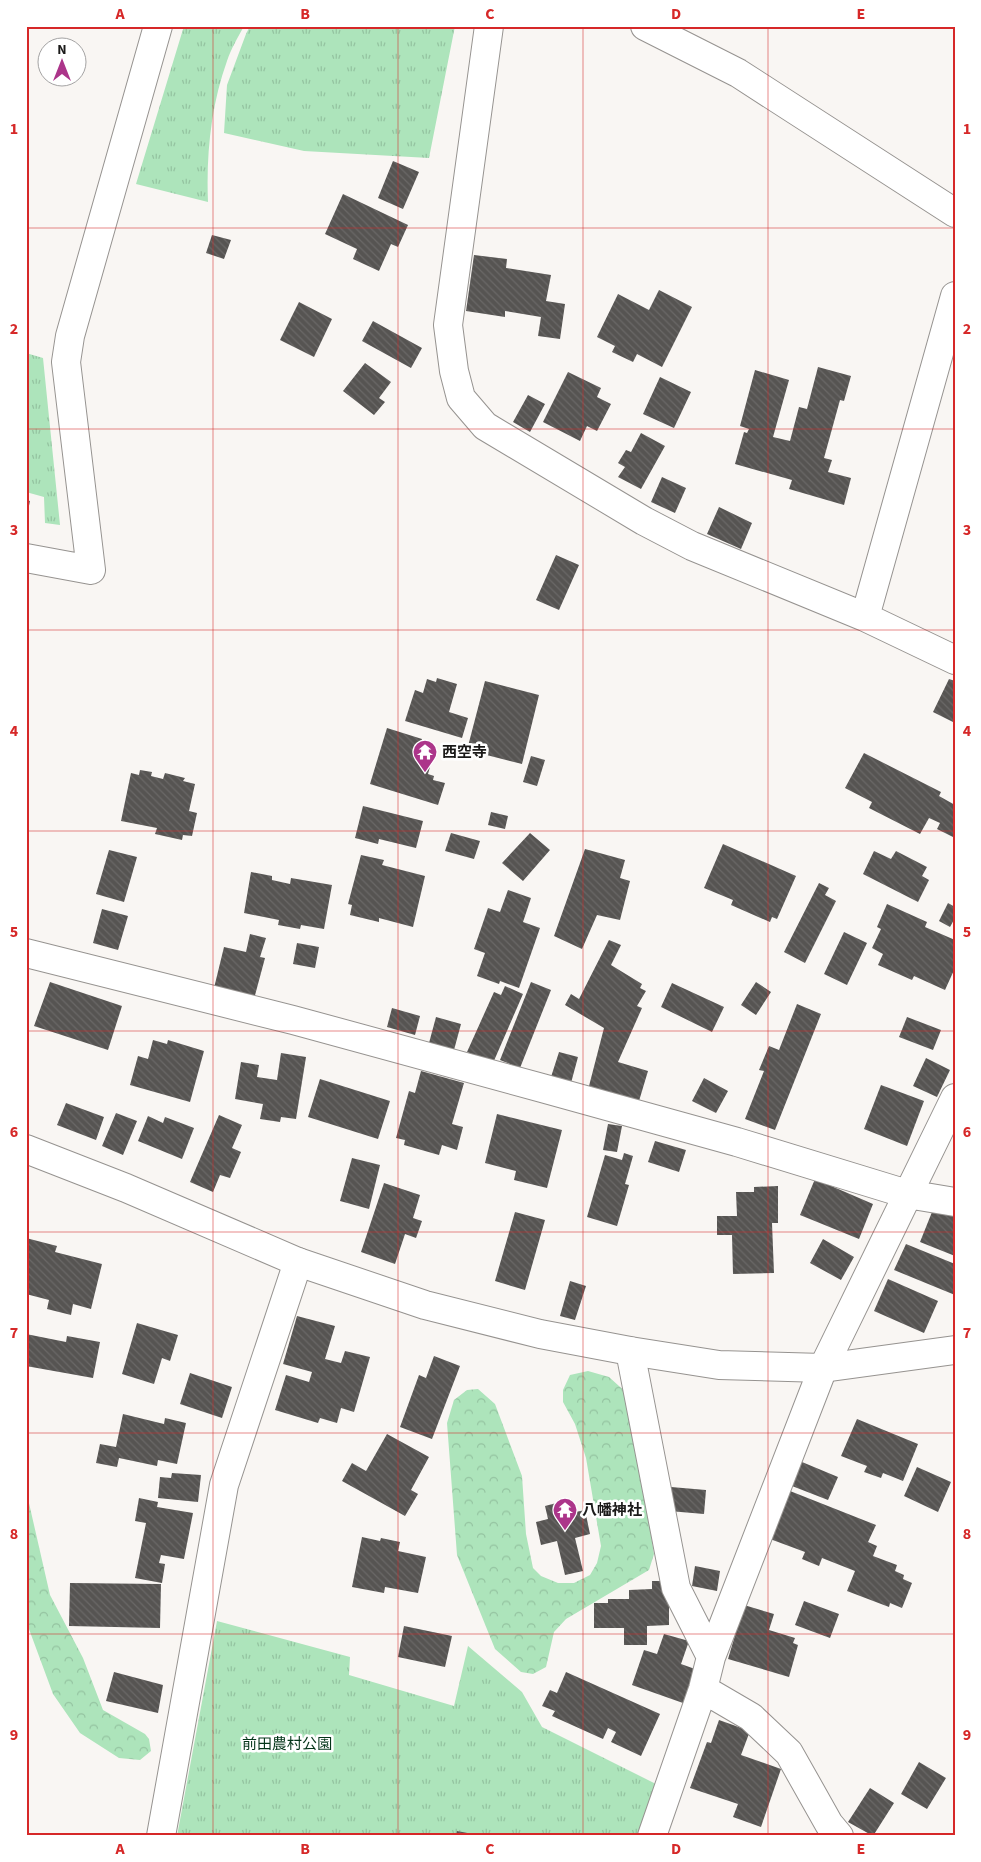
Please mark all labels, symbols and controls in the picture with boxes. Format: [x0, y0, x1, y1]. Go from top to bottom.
text: A [114, 3, 125, 25]
text: B [300, 3, 310, 25]
text: C [485, 3, 495, 25]
text: D [671, 3, 681, 25]
text: E [857, 3, 865, 25]
north arrow [38, 38, 88, 88]
text: N [57, 40, 67, 60]
text: 1 [10, 118, 18, 140]
text: 1 [963, 118, 971, 140]
text: 2 [10, 318, 18, 340]
text: 2 [963, 318, 971, 340]
text: 3 [10, 519, 18, 541]
text: 3 [963, 519, 971, 541]
text: 4 [10, 720, 19, 742]
text: 4 [963, 720, 972, 742]
temple icon: 西空寺 [412, 739, 438, 773]
place label: 西空寺 [442, 742, 487, 763]
text: 5 [10, 921, 18, 943]
text: 5 [963, 921, 971, 943]
text: 6 [10, 1121, 18, 1143]
text: 6 [963, 1121, 971, 1143]
text: 7 [10, 1322, 18, 1344]
text: 7 [963, 1322, 971, 1344]
temple icon: 八幡神社 [552, 1497, 578, 1531]
place label: 八幡神社 [582, 1500, 642, 1521]
text: 8 [10, 1523, 18, 1545]
text: 8 [963, 1523, 971, 1545]
text: 9 [10, 1724, 18, 1746]
text: 9 [963, 1724, 971, 1746]
park label: 前田農村公園 [242, 1734, 332, 1755]
text: A [114, 1838, 125, 1860]
text: B [300, 1838, 310, 1860]
text: C [485, 1838, 495, 1860]
text: D [671, 1838, 681, 1860]
text: E [857, 1838, 865, 1860]

